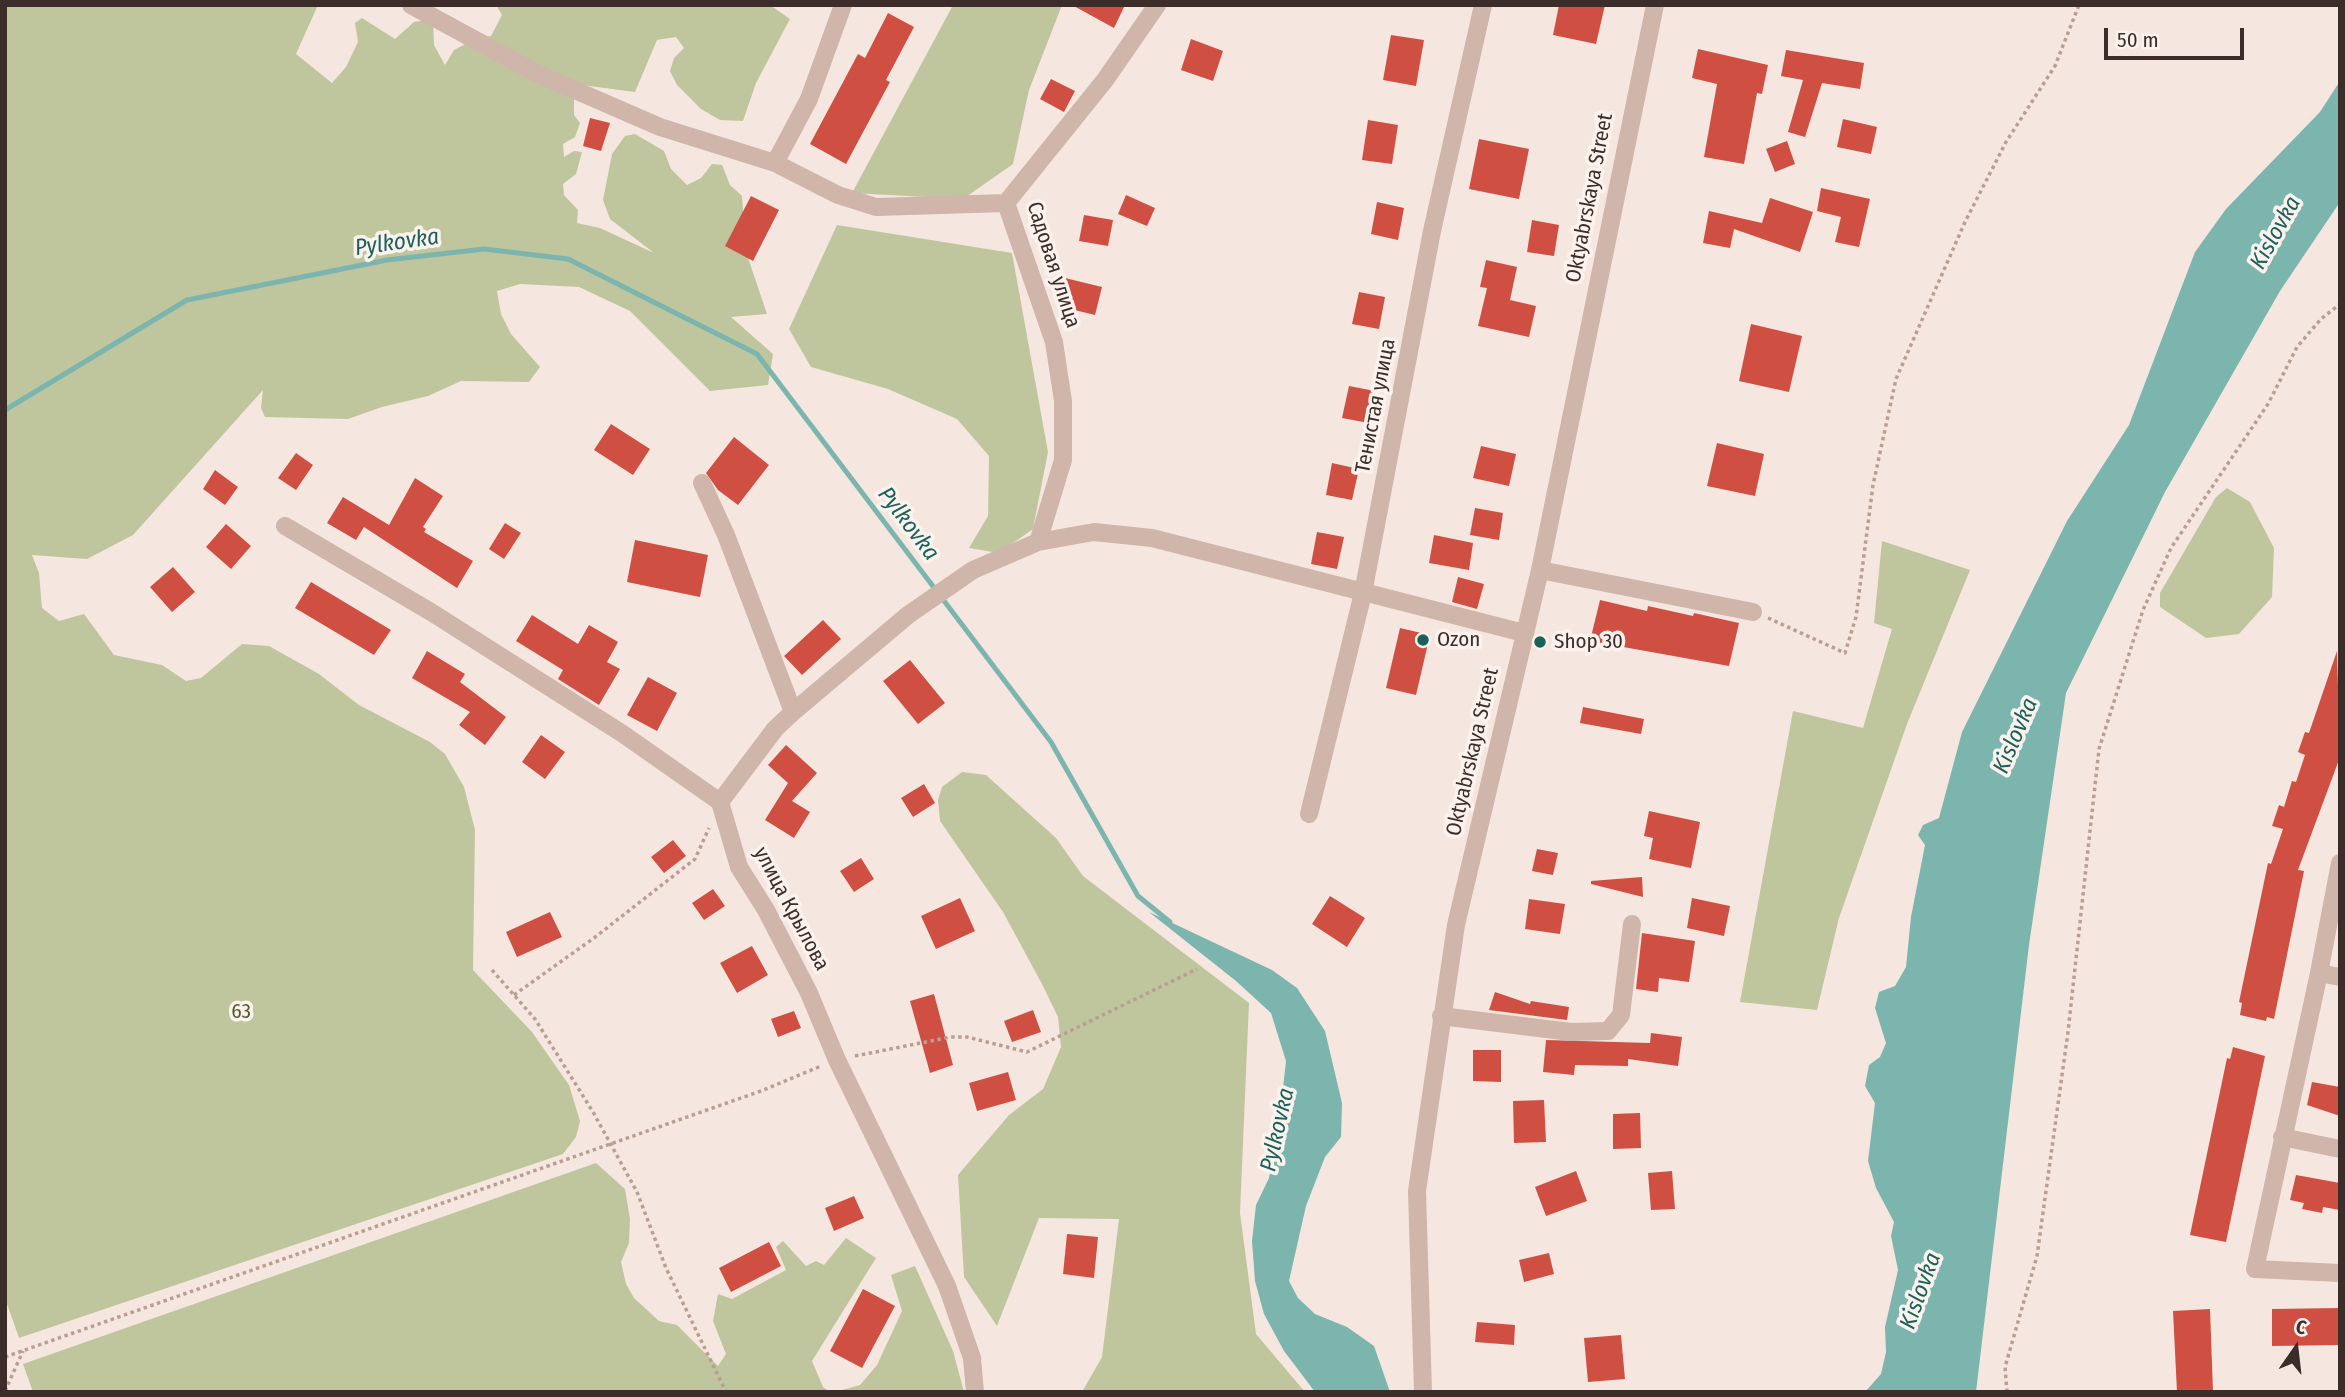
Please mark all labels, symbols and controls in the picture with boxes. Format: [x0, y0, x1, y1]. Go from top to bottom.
scale bar [2107, 14, 2247, 58]
text: 50 m [2117, 27, 2159, 53]
street label: Oktyabrskaya Street [1561, 111, 1619, 285]
water label: Kislovka [2245, 192, 2307, 274]
street label: Садовая улица [1021, 199, 1085, 331]
water label: Pylkovka [353, 223, 441, 263]
street label: Тенистая улица [1351, 337, 1401, 475]
water label: Pylkovka [871, 482, 945, 566]
place label: Ozon [1437, 627, 1480, 653]
place label: Shop 30 [1554, 629, 1623, 655]
marker: Ozon [1415, 632, 1431, 648]
marker: Shop 30 [1532, 634, 1548, 650]
street label: Oktyabrskaya Street [1441, 666, 1505, 838]
water label: Kislovka [1988, 694, 2044, 778]
street label: улица Крылова [748, 843, 834, 975]
park label: 63 [231, 999, 251, 1025]
water label: Pylkovka [1255, 1086, 1301, 1174]
water label: Kislovka [1894, 1249, 1948, 1333]
north arrow [2261, 1313, 2331, 1383]
text: С [2294, 1315, 2309, 1340]

